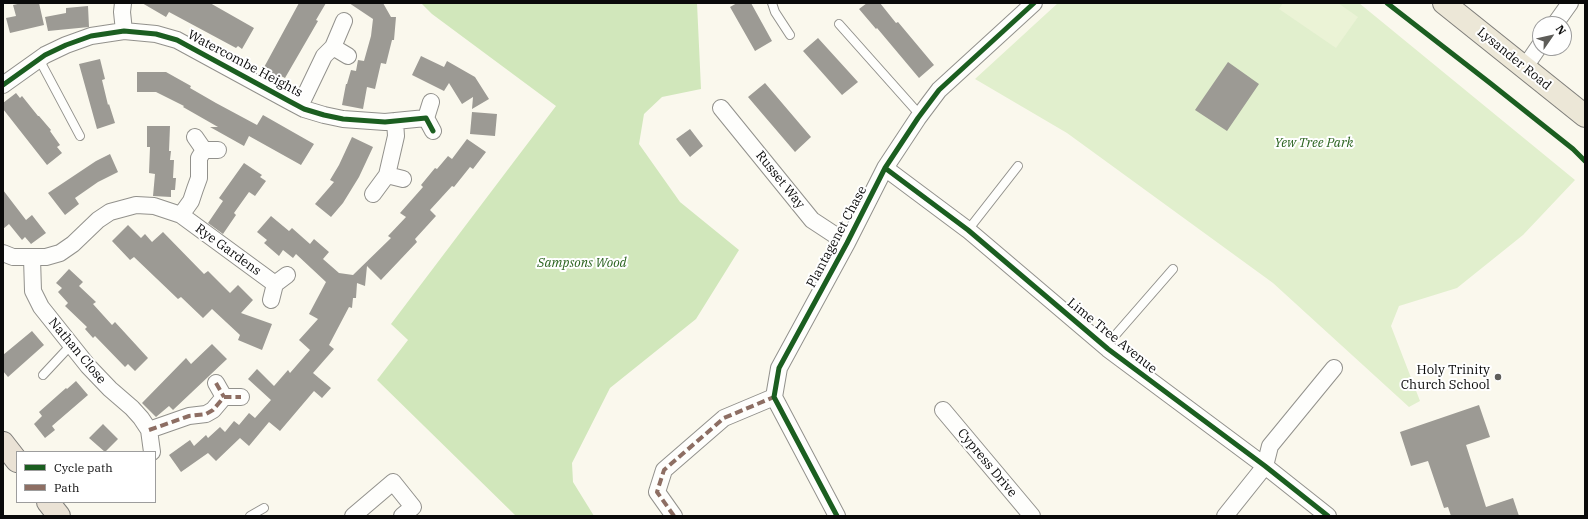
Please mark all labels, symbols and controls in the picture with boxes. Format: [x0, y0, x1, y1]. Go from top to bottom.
north arrow [1532, 16, 1572, 56]
text: N [1553, 22, 1569, 37]
street label: Lysander Road [1474, 24, 1554, 94]
street label: Watercombe Heights [185, 27, 305, 101]
park label: Yew Tree Park [1275, 135, 1353, 151]
street label: Russet Way [752, 148, 808, 212]
street label: Plantagenet Chase [804, 184, 870, 290]
street label: Rye Gardens [192, 221, 264, 279]
park label: Sampsons Wood [537, 255, 627, 271]
street label: Lime Tree Avenue [1064, 295, 1160, 377]
street label: Nathan Close [45, 315, 109, 387]
place label: Holy Trinity Church School [1401, 362, 1490, 393]
marker: Holy Trinity Church School [1493, 372, 1503, 382]
street label: Cypress Drive [954, 426, 1020, 500]
legend [16, 451, 156, 503]
text: Cycle path [54, 460, 113, 475]
text: Path [54, 480, 79, 495]

